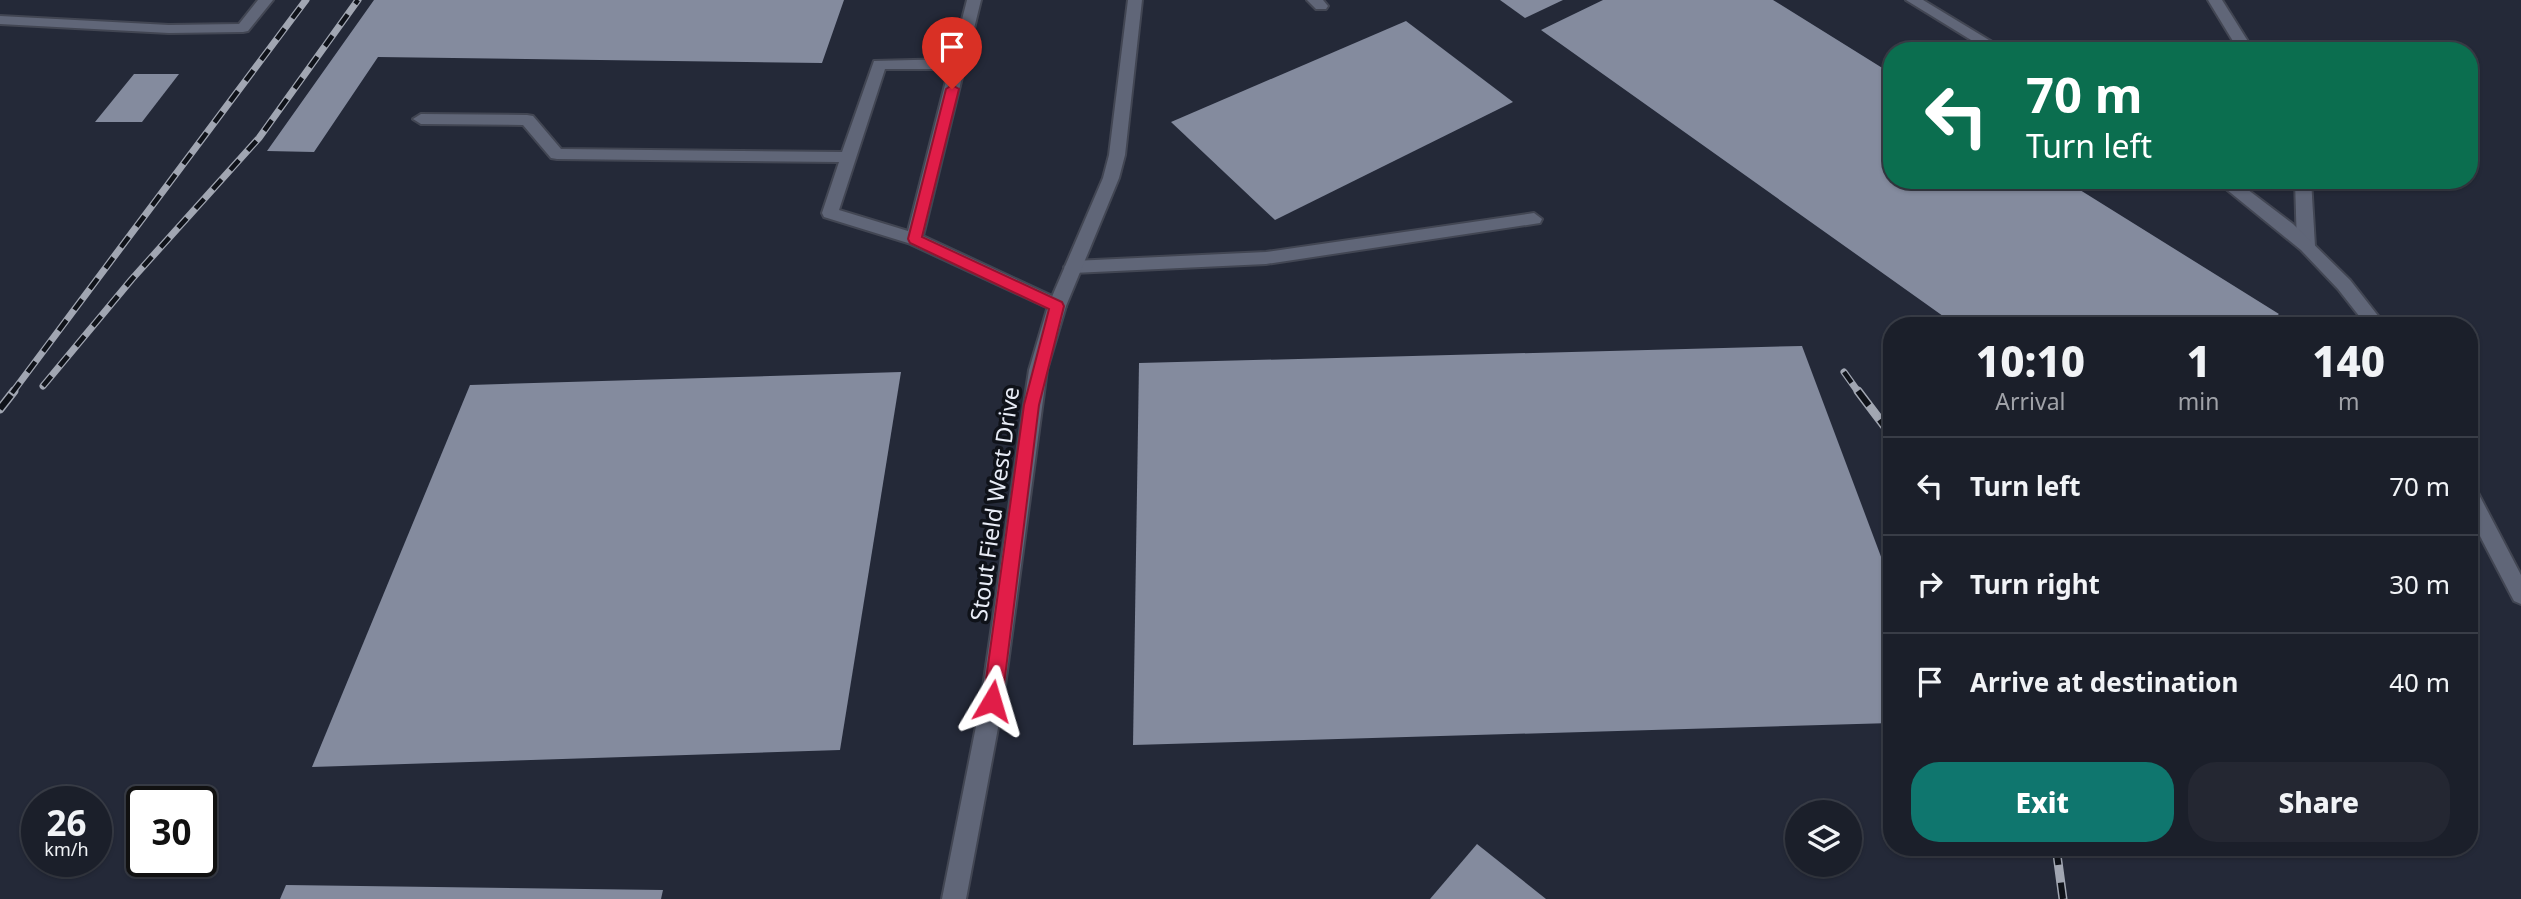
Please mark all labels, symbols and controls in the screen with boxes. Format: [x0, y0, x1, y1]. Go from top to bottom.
pin [922, 17, 982, 89]
icon: arrive [933, 28, 971, 66]
text: 70 m [2026, 61, 2143, 127]
icon: left [1911, 70, 2002, 161]
text: Turn left [2026, 124, 2152, 167]
text: 10:10 [1976, 332, 2085, 389]
text: 1 [2186, 332, 2211, 389]
text: 140 [2312, 332, 2385, 389]
street label: Stout Field West Drive [962, 385, 1026, 623]
text: Arrival [1995, 385, 2065, 417]
text: min [2178, 385, 2219, 417]
text: m [2338, 385, 2359, 417]
icon: left [1911, 467, 1949, 505]
text: Turn left [1970, 468, 2081, 504]
text: 70 m [2389, 468, 2450, 504]
icon: right [1911, 565, 1949, 603]
text: Turn right [1970, 566, 2100, 602]
text: 30 m [2389, 566, 2450, 602]
icon: arrive [1911, 663, 1949, 701]
position arrow [955, 664, 1029, 738]
text: Arrive at destination [1970, 664, 2239, 700]
text: 40 m [2389, 664, 2450, 700]
button: Exit [1911, 762, 2174, 842]
button: Share [2188, 762, 2450, 842]
speed limit sign: 30 [126, 786, 217, 877]
text: 26 [46, 799, 87, 846]
map controls [1785, 800, 1862, 877]
button: layers [1785, 800, 1862, 877]
text: km/h [44, 837, 89, 861]

